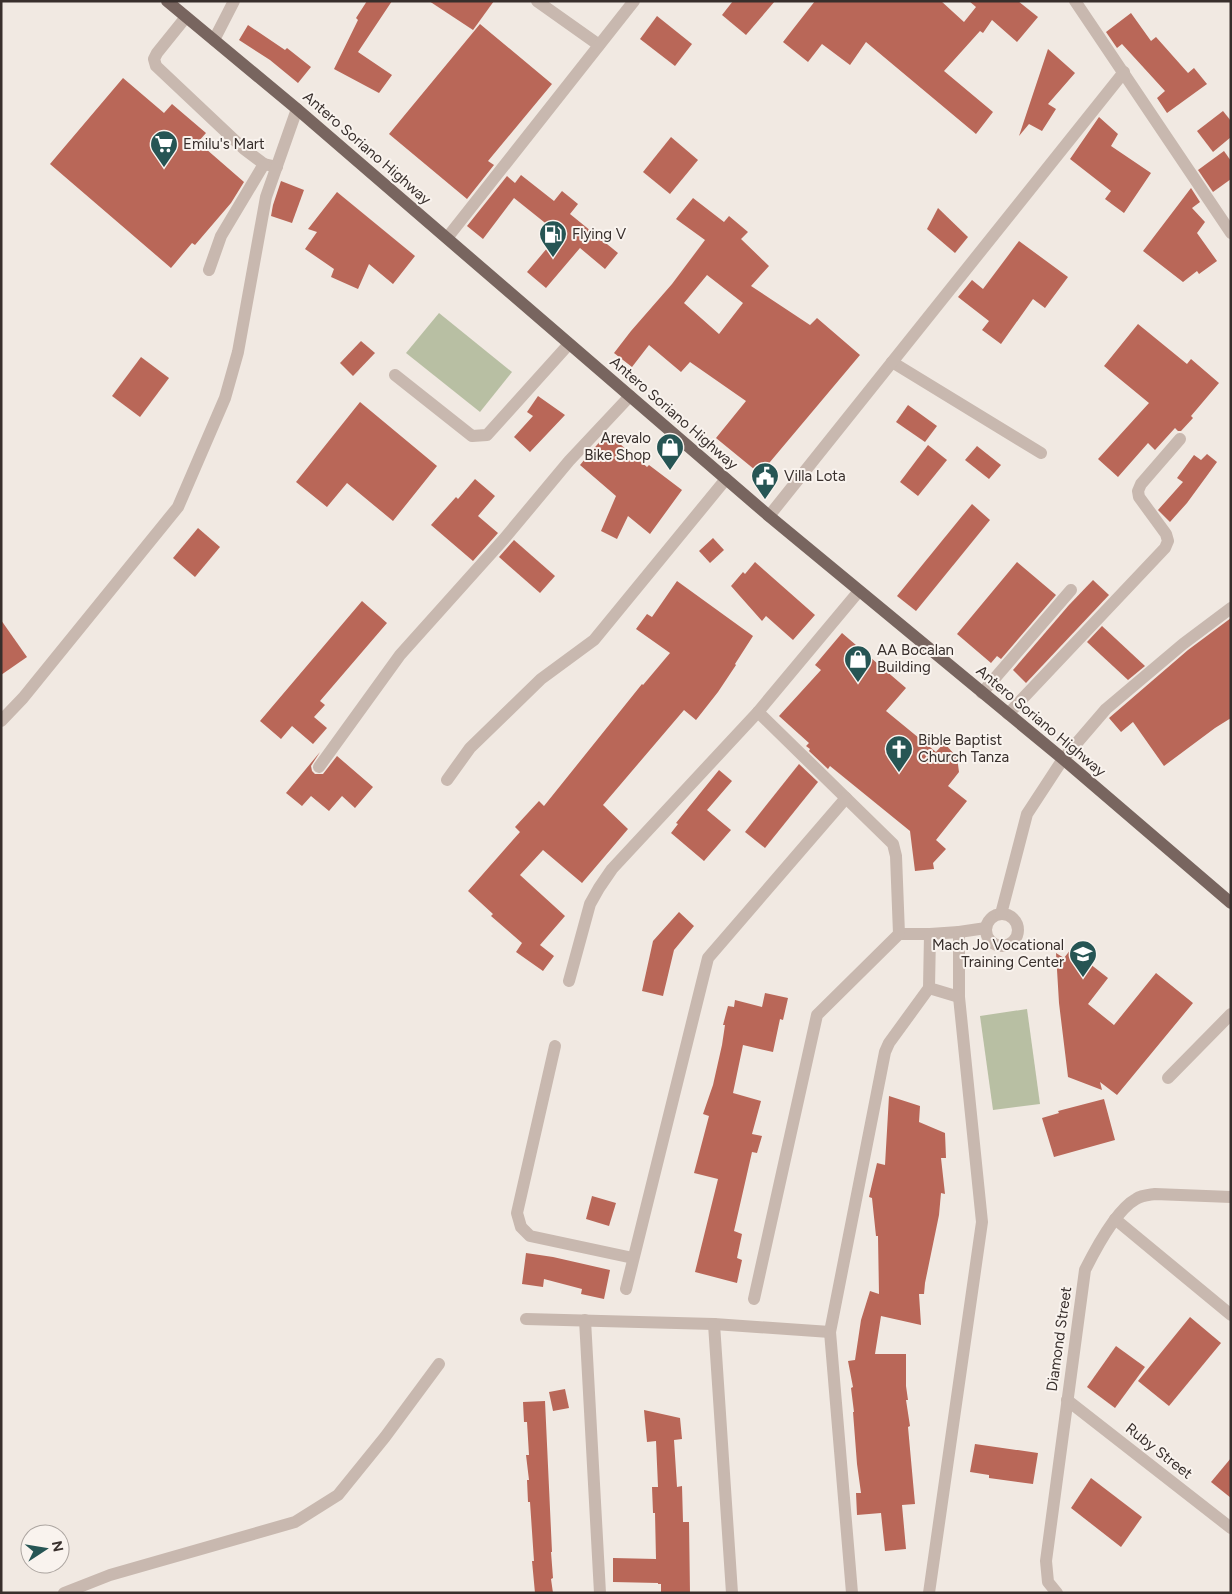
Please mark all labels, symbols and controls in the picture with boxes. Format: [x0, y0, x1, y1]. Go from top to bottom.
street label: Antero Soriano Highway [299, 88, 435, 209]
supermarket icon: Emilu's Mart [149, 129, 179, 168]
place label: Emilu's Mart [183, 135, 265, 153]
fuel station icon: Flying V [538, 219, 568, 258]
place label: Flying V [572, 225, 627, 243]
street label: Antero Soriano Highway [606, 353, 742, 474]
place label: Arevalo Bike Shop [584, 429, 651, 464]
shop icon: Arevalo Bike Shop [655, 432, 685, 471]
public building icon: Villa Lota [750, 461, 780, 500]
place label: Villa Lota [784, 467, 846, 485]
place label: AA Bocalan Building [877, 641, 954, 676]
shop icon: AA Bocalan Building [843, 644, 873, 683]
street label: Antero Soriano Highway [973, 662, 1110, 781]
place label: Bible Baptist Church Tanza [918, 731, 1009, 766]
church icon: Bible Baptist Church Tanza [884, 734, 914, 773]
place label: Mach Jo Vocational Training Center [932, 936, 1064, 971]
school or university icon: Mach Jo Vocational Training Center [1068, 939, 1098, 978]
street label: Diamond Street [1043, 1285, 1075, 1393]
street label: Ruby Street [1122, 1419, 1196, 1483]
north arrow [20, 1524, 70, 1574]
text: N [48, 1539, 67, 1553]

